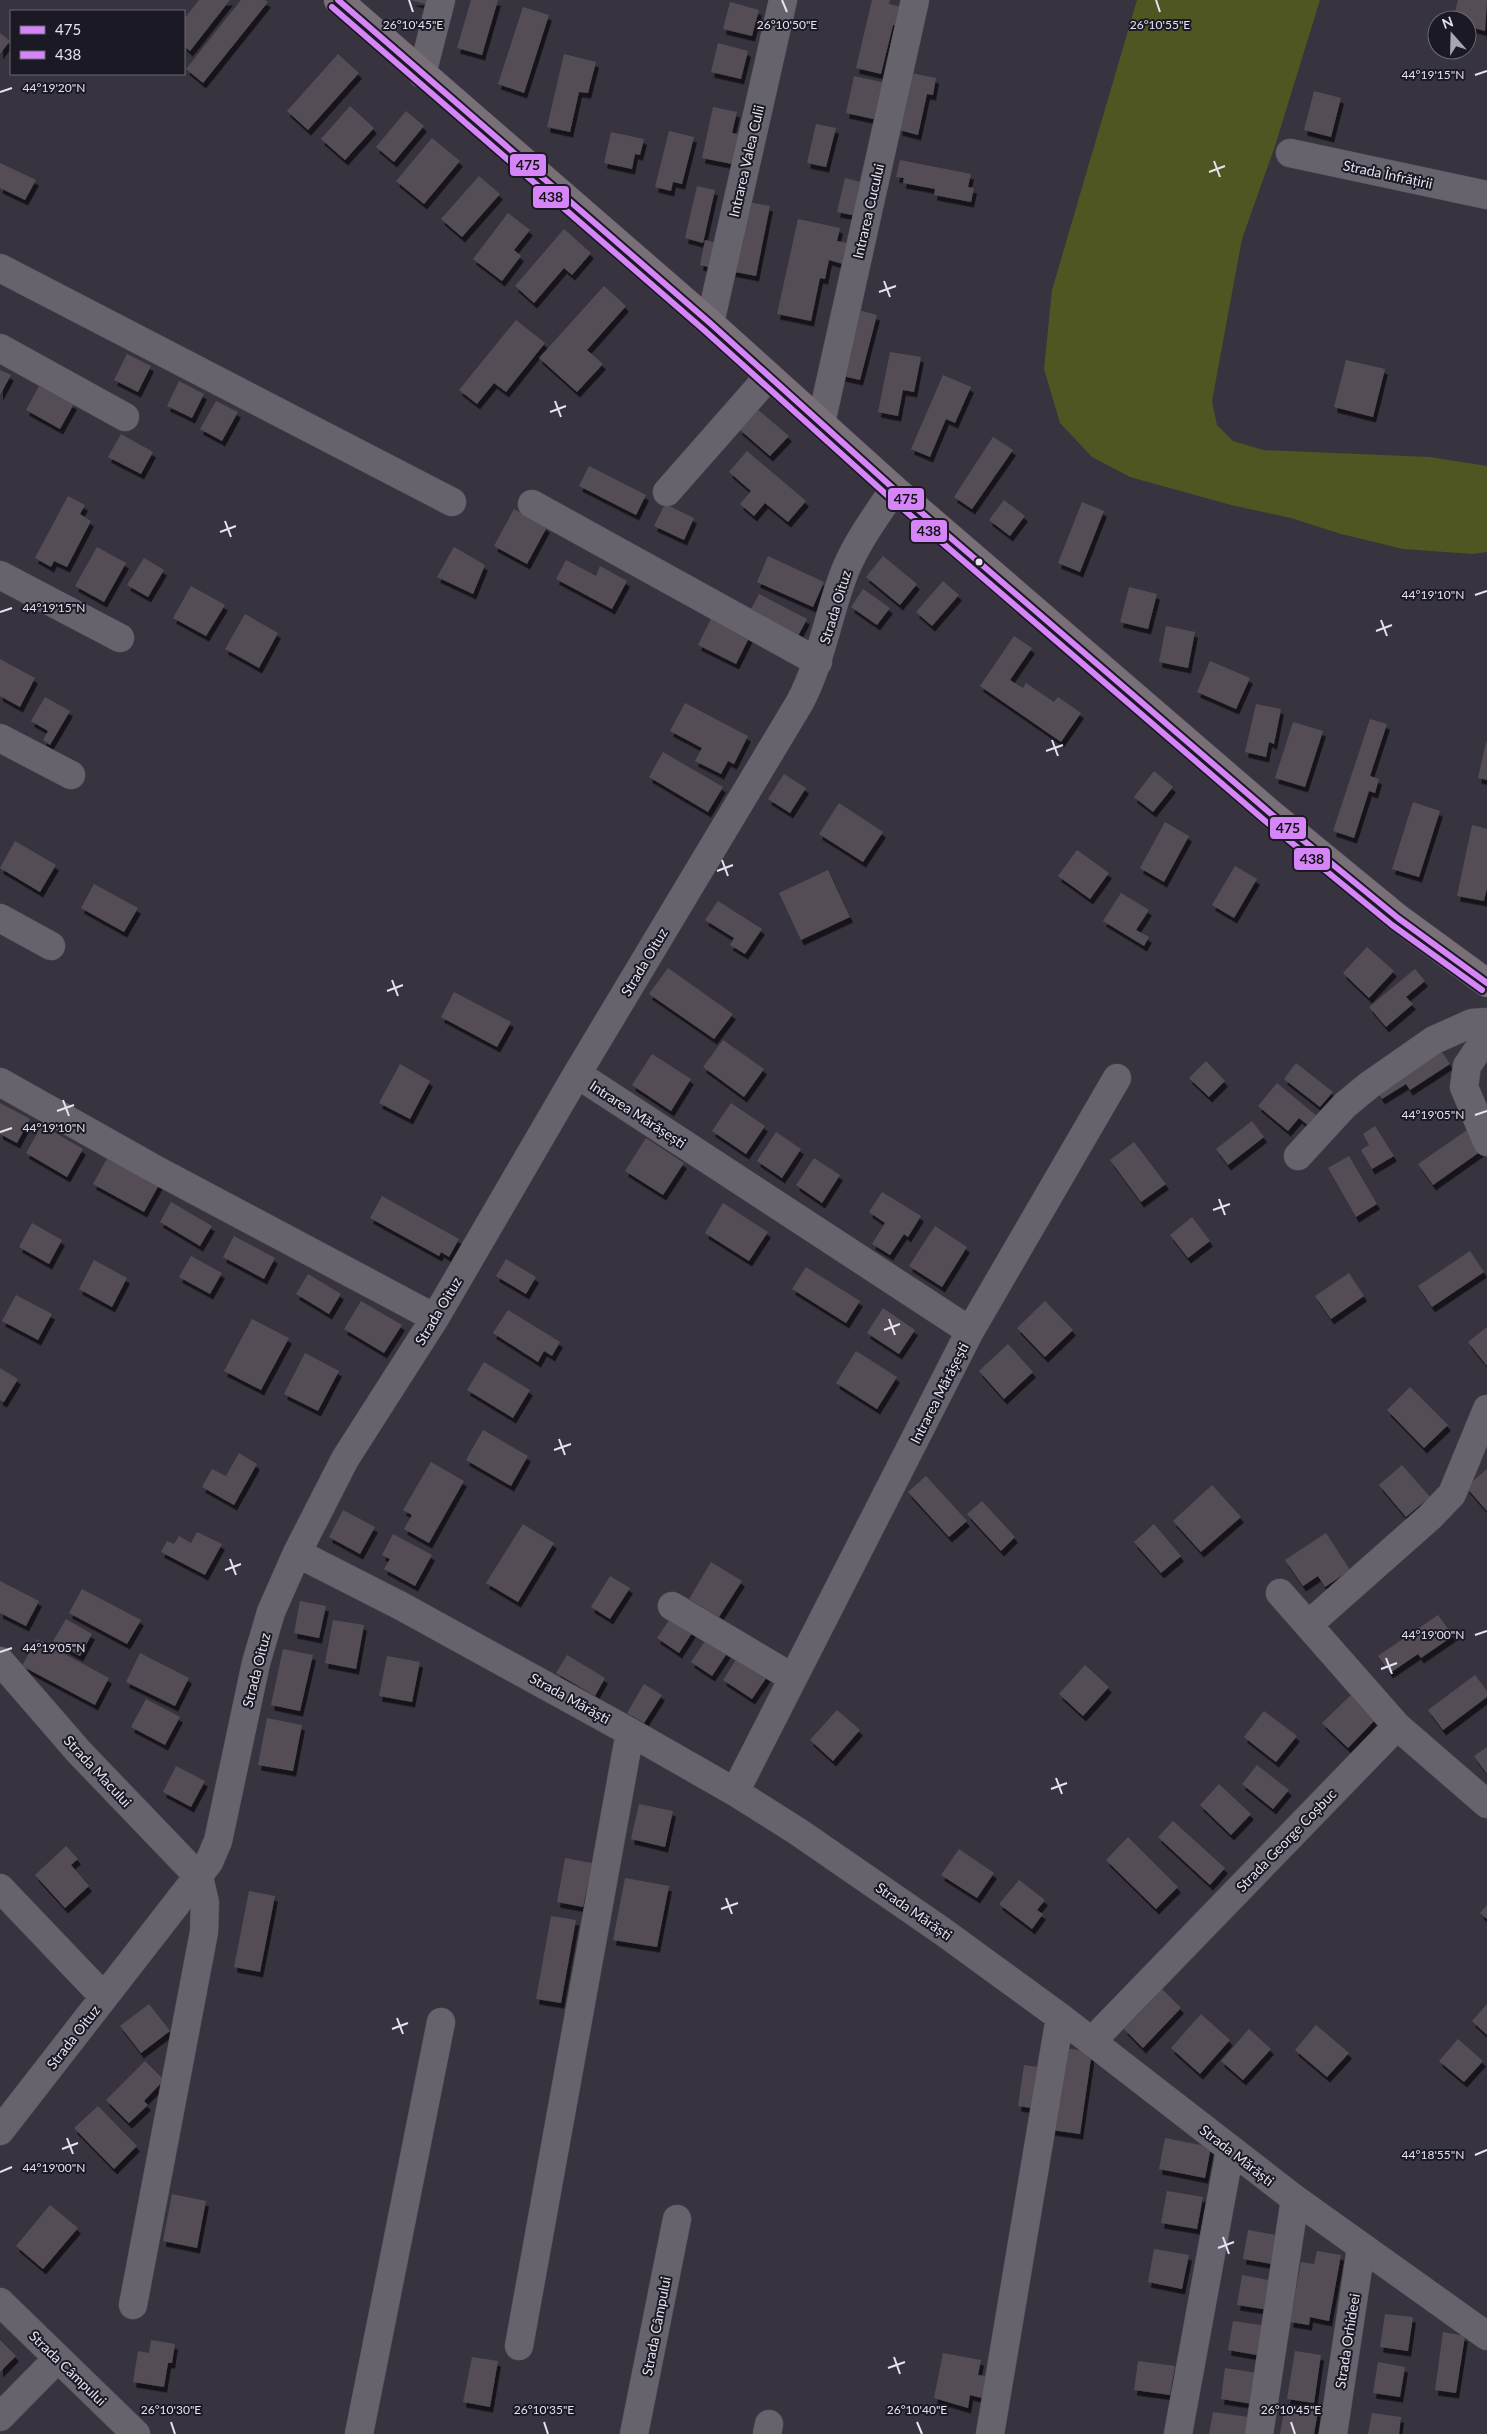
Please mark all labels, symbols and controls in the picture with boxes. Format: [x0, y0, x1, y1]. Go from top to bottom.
legend [10, 10, 185, 75]
north arrow [1427, 10, 1477, 60]
text: N [1439, 12, 1455, 32]
text: 26°10'45"E [383, 17, 443, 32]
text: 26°10'50"E [757, 17, 817, 32]
text: 26°10'55"E [1130, 17, 1190, 32]
text: 475 [55, 20, 81, 38]
text: 438 [55, 45, 81, 63]
text: 44°19'15"N [1402, 67, 1464, 82]
text: 44°19'20"N [23, 80, 85, 95]
street label: Intrarea Valea Culii [725, 103, 767, 219]
line badge: 475 [509, 153, 547, 177]
text: 475 [516, 156, 540, 173]
street label: Strada Înfrățirii [1342, 156, 1434, 192]
street label: Intrarea Cucului [849, 162, 887, 260]
line badge: 438 [532, 185, 570, 209]
text: 438 [539, 188, 563, 205]
line badge: 475 [887, 487, 925, 511]
text: 475 [894, 490, 918, 507]
line badge: 438 [910, 519, 948, 543]
text: 438 [917, 522, 941, 539]
unlabelled marker [974, 557, 984, 567]
street label: Strada Oituz [816, 568, 854, 646]
text: 44°19'10"N [1402, 587, 1464, 602]
text: 44°19'15"N [23, 600, 85, 615]
line badge: 475 [1269, 816, 1307, 840]
text: 475 [1276, 819, 1300, 836]
line badge: 438 [1293, 847, 1331, 871]
text: 438 [1300, 850, 1324, 867]
street label: Strada Oituz [617, 925, 671, 999]
street label: Intrarea Mărășești [587, 1077, 689, 1151]
text: 44°19'05"N [1402, 1107, 1464, 1122]
text: 44°19'10"N [23, 1120, 85, 1135]
street label: Strada Oituz [411, 1274, 465, 1348]
street label: Intrarea Mărășești [906, 1340, 972, 1446]
text: 44°19'00"N [1402, 1627, 1464, 1642]
street label: Strada Oituz [239, 1631, 273, 1709]
text: 44°19'05"N [23, 1640, 85, 1655]
street label: Strada Mărăști [527, 1669, 613, 1727]
street label: Strada Macului [61, 1732, 135, 1810]
street label: Strada George Coșbuc [1232, 1785, 1340, 1895]
street label: Strada Mărăști [873, 1879, 955, 1943]
street label: Strada Oituz [43, 2002, 103, 2072]
street label: Strada Mărăști [1197, 2121, 1277, 2189]
text: 44°18'55"N [1402, 2147, 1464, 2162]
text: 44°19'00"N [23, 2160, 85, 2175]
street label: Strada Câmpului [638, 2275, 674, 2377]
street label: Strada Orhideei [1331, 2292, 1363, 2390]
street label: Strada Câmpului [26, 2327, 110, 2409]
text: 26°10'30"E [141, 2402, 201, 2417]
text: 26°10'35"E [514, 2402, 574, 2417]
text: 26°10'40"E [887, 2402, 947, 2417]
text: 26°10'45"E [1261, 2402, 1321, 2417]

